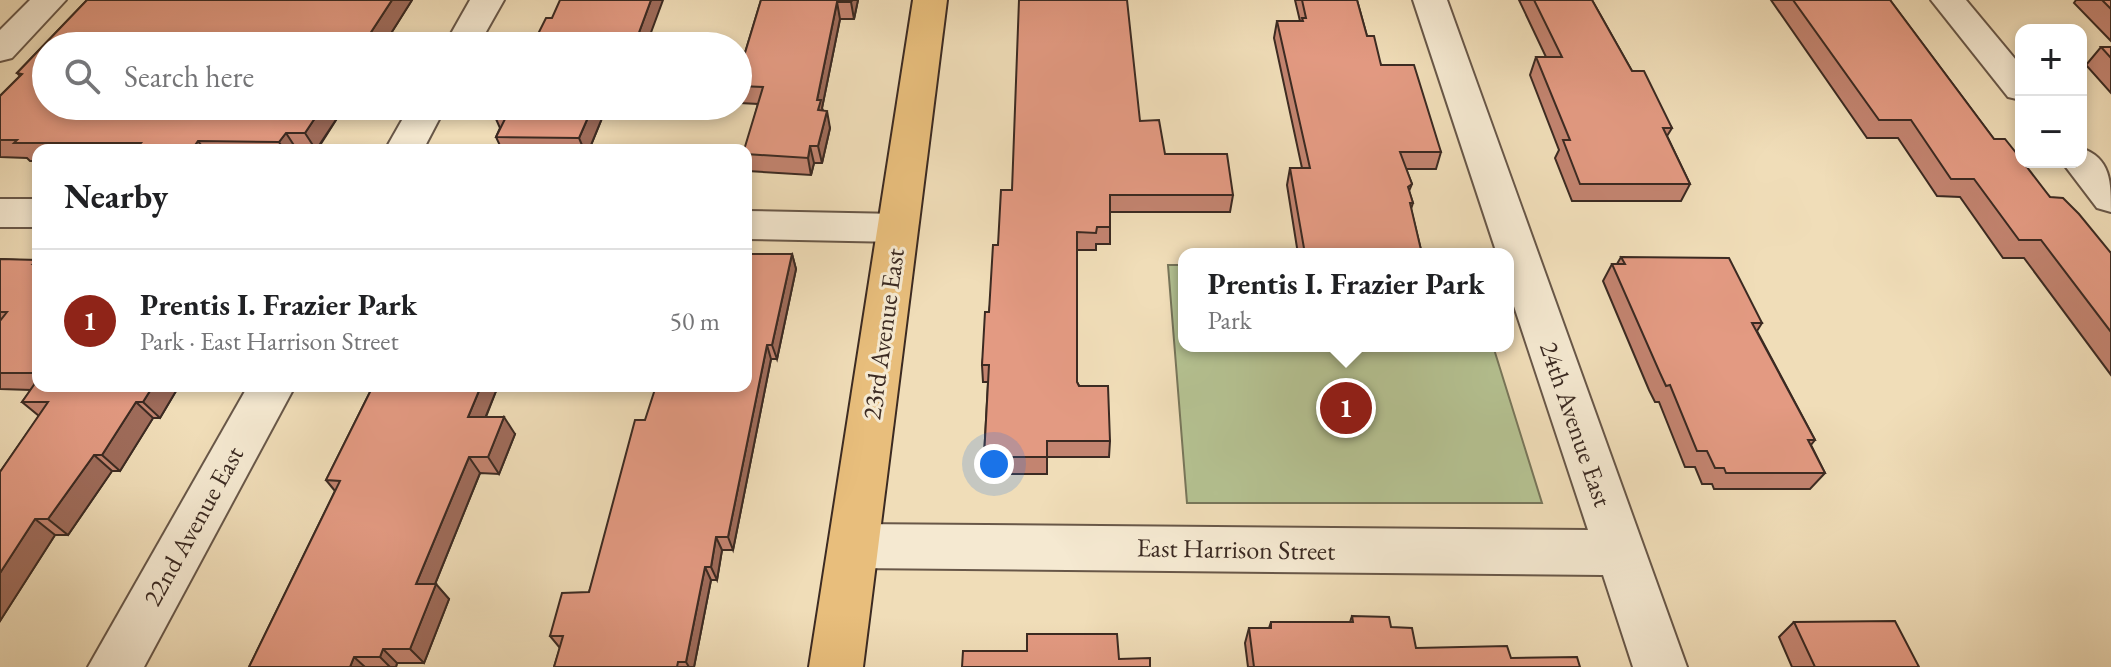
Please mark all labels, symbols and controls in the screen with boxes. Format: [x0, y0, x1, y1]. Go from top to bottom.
map controls [2015, 24, 2087, 168]
button: + [2015, 24, 2087, 96]
search box [32, 32, 752, 120]
icon: search [60, 54, 104, 98]
text: Search here [124, 57, 254, 96]
button: − [2015, 96, 2087, 168]
text: Nearby [64, 174, 168, 218]
street label: 23rd Avenue East [854, 246, 912, 422]
popup [1178, 248, 1514, 352]
text: Prentis I. Frazier Park [1207, 264, 1485, 303]
text: Prentis I. Frazier Park [140, 285, 417, 324]
text: Park [1207, 303, 1252, 337]
text: 1 [83, 304, 97, 338]
text: 50 m [670, 304, 720, 338]
text: Park · East Harrison Street [140, 324, 399, 358]
street label: 24th Avenue East [1532, 337, 1620, 511]
pin: 1 [1320, 378, 1372, 438]
street label: 22nd Avenue East [135, 440, 251, 612]
your location [974, 444, 1014, 484]
street label: East Harrison Street [1136, 530, 1336, 568]

